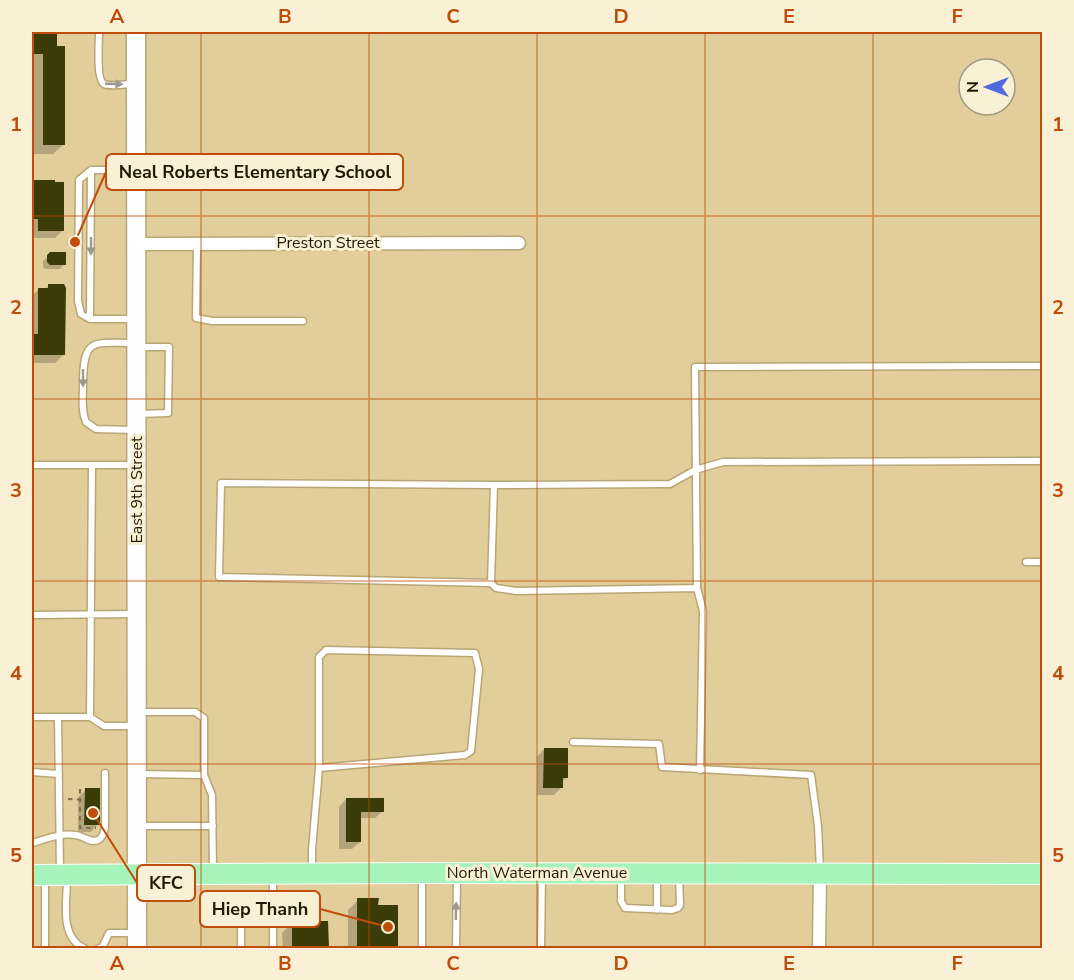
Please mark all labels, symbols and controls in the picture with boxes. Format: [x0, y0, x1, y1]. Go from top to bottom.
text: A [110, 3, 125, 30]
text: B [278, 3, 292, 30]
text: C [446, 3, 460, 30]
text: D [613, 3, 629, 30]
text: E [783, 3, 795, 30]
text: F [951, 3, 963, 30]
north arrow [957, 57, 1017, 117]
one-way arrow [105, 79, 124, 89]
text: N [962, 81, 984, 93]
text: 1 [10, 111, 22, 138]
text: 1 [1052, 111, 1064, 138]
callout: Neal Roberts Elementary School [106, 154, 403, 190]
text: Neal Roberts Elementary School [119, 160, 392, 184]
street label: Preston Street [277, 232, 380, 254]
one-way arrow [86, 236, 95, 255]
text: 2 [10, 294, 22, 321]
text: 2 [1052, 294, 1064, 321]
one-way arrow [78, 369, 88, 388]
street label: East 9th Street [126, 436, 148, 544]
text: 3 [10, 477, 22, 504]
text: 3 [1052, 477, 1064, 504]
text: 4 [10, 660, 22, 687]
text: 4 [1052, 660, 1064, 687]
text: 5 [10, 842, 22, 869]
text: 5 [1052, 842, 1064, 869]
street label: North Waterman Avenue [447, 862, 627, 884]
callout: KFC [137, 865, 195, 901]
text: KFC [149, 871, 183, 895]
callout: Hiep Thanh [200, 891, 320, 927]
text: Hiep Thanh [212, 897, 308, 921]
one-way arrow [452, 901, 461, 920]
text: A [110, 950, 125, 977]
text: B [278, 950, 292, 977]
text: C [446, 950, 460, 977]
text: D [613, 950, 629, 977]
text: E [783, 950, 795, 977]
text: F [951, 950, 963, 977]

